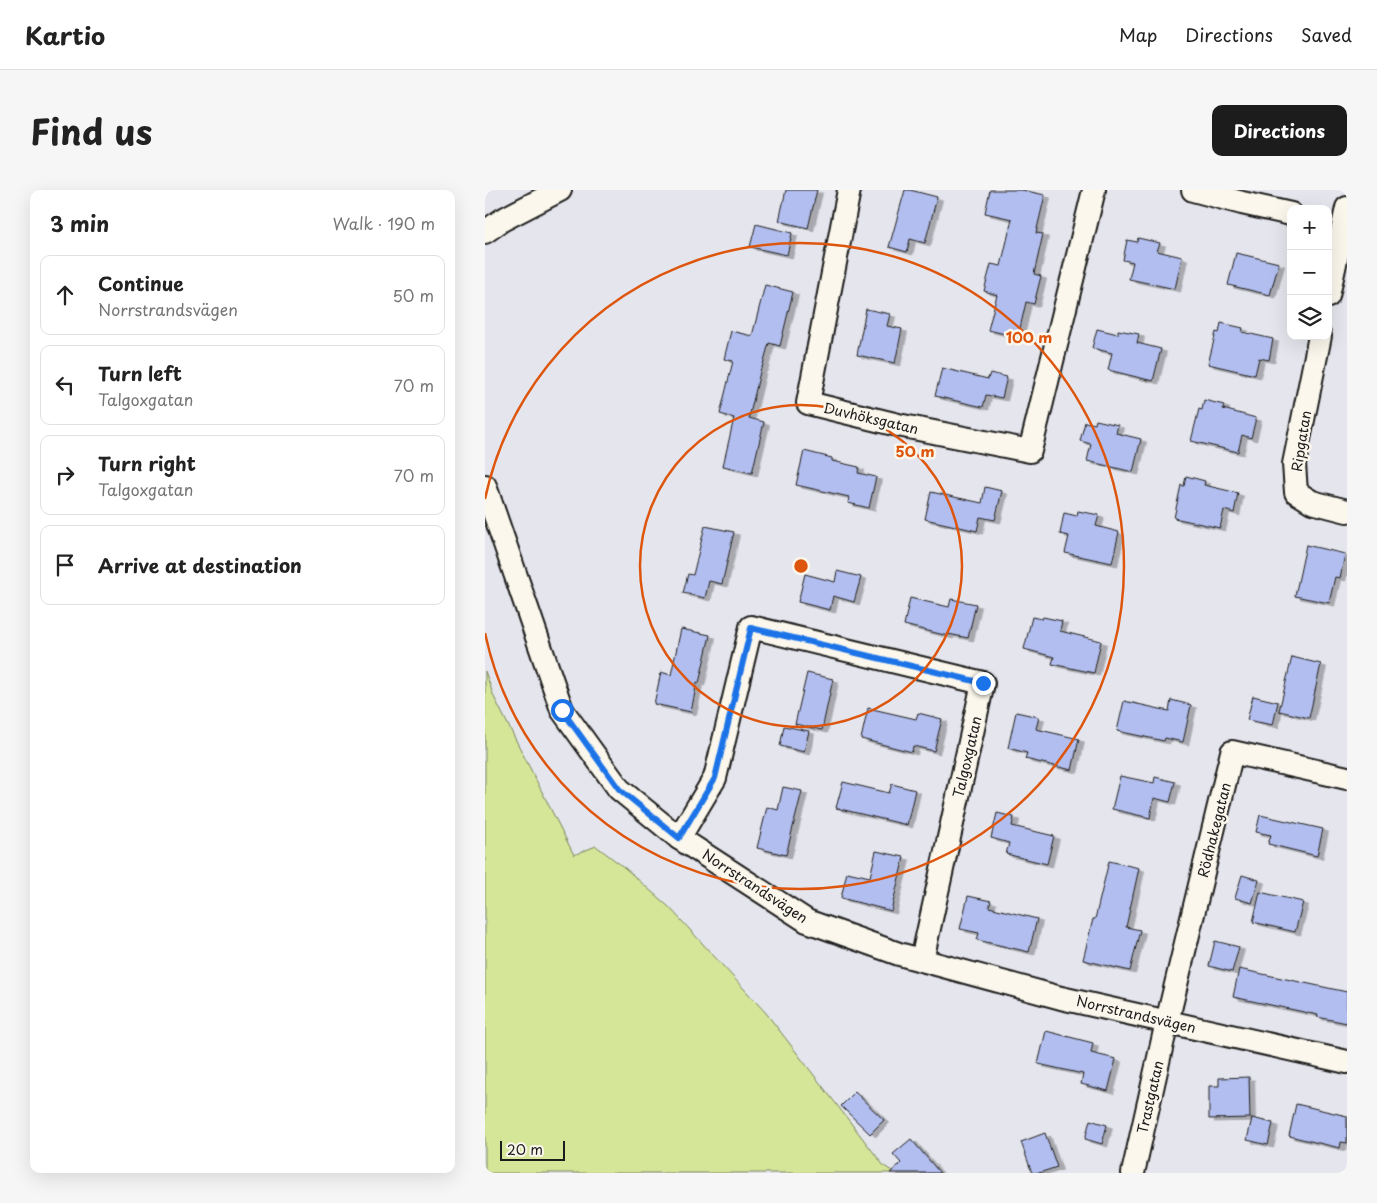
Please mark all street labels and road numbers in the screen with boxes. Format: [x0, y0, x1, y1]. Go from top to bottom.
street label: Duvhöksgatan [821, 397, 921, 439]
street label: Ripgatan [1286, 409, 1316, 473]
street label: Talgoxgatan [947, 714, 987, 800]
street label: Rödhakegatan [1192, 780, 1236, 880]
street label: Norrstrandsvägen [698, 844, 812, 928]
street label: Norrstrandsvägen [1074, 990, 1198, 1038]
street label: Trastgatan [1131, 1058, 1169, 1136]

